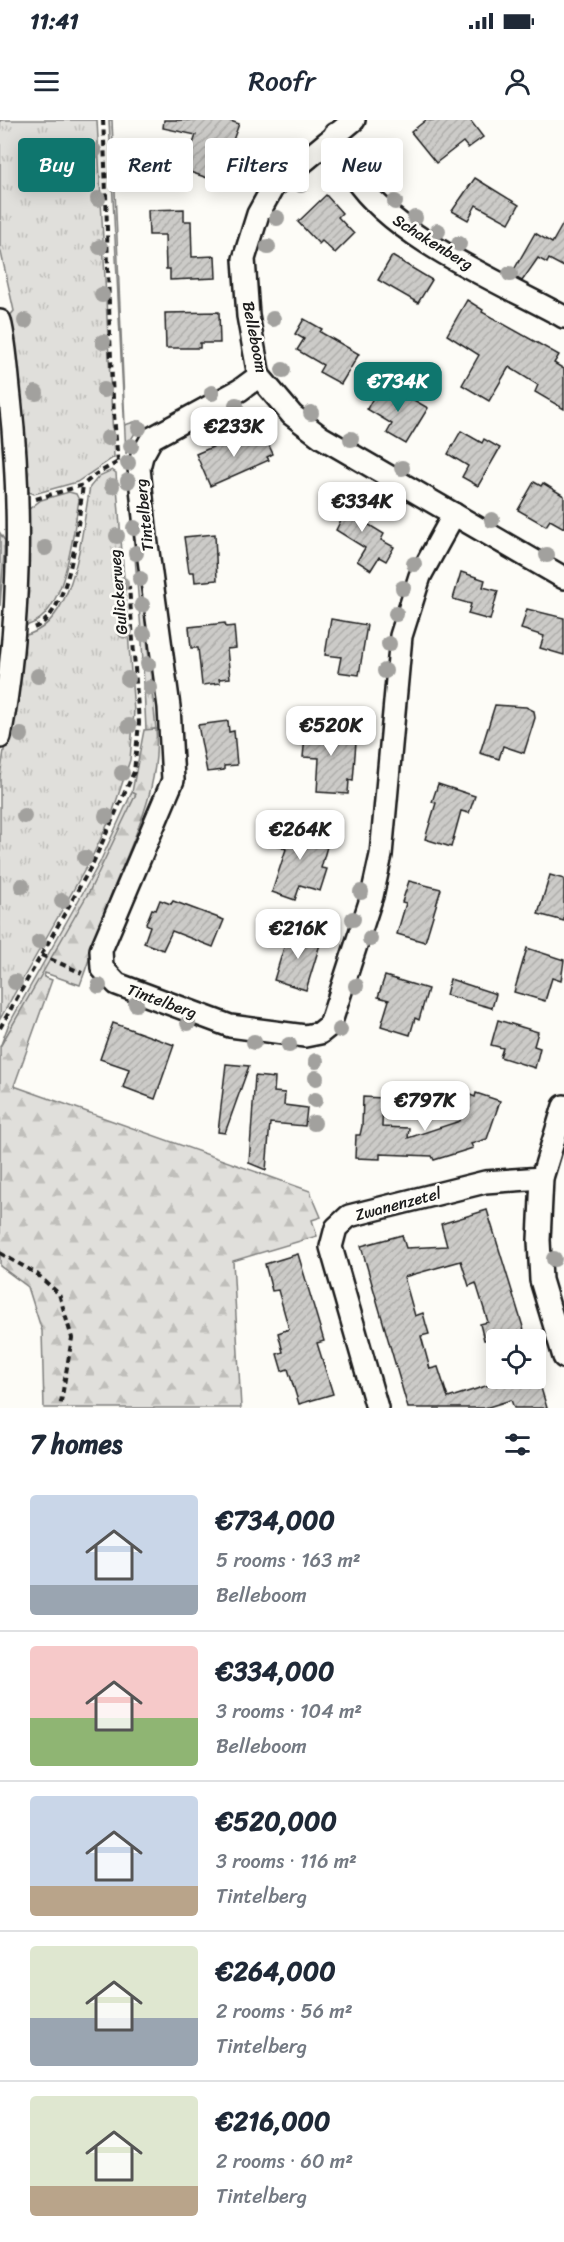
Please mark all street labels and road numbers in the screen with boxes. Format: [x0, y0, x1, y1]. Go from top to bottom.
street label: Schakenberg [387, 206, 479, 278]
street label: Belleboom [234, 299, 276, 375]
street label: Tintelberg [126, 477, 162, 553]
street label: Gulickerweg [100, 548, 136, 636]
street label: Tintelberg [123, 975, 201, 1027]
street label: Zwanenzetel [352, 1178, 445, 1229]

